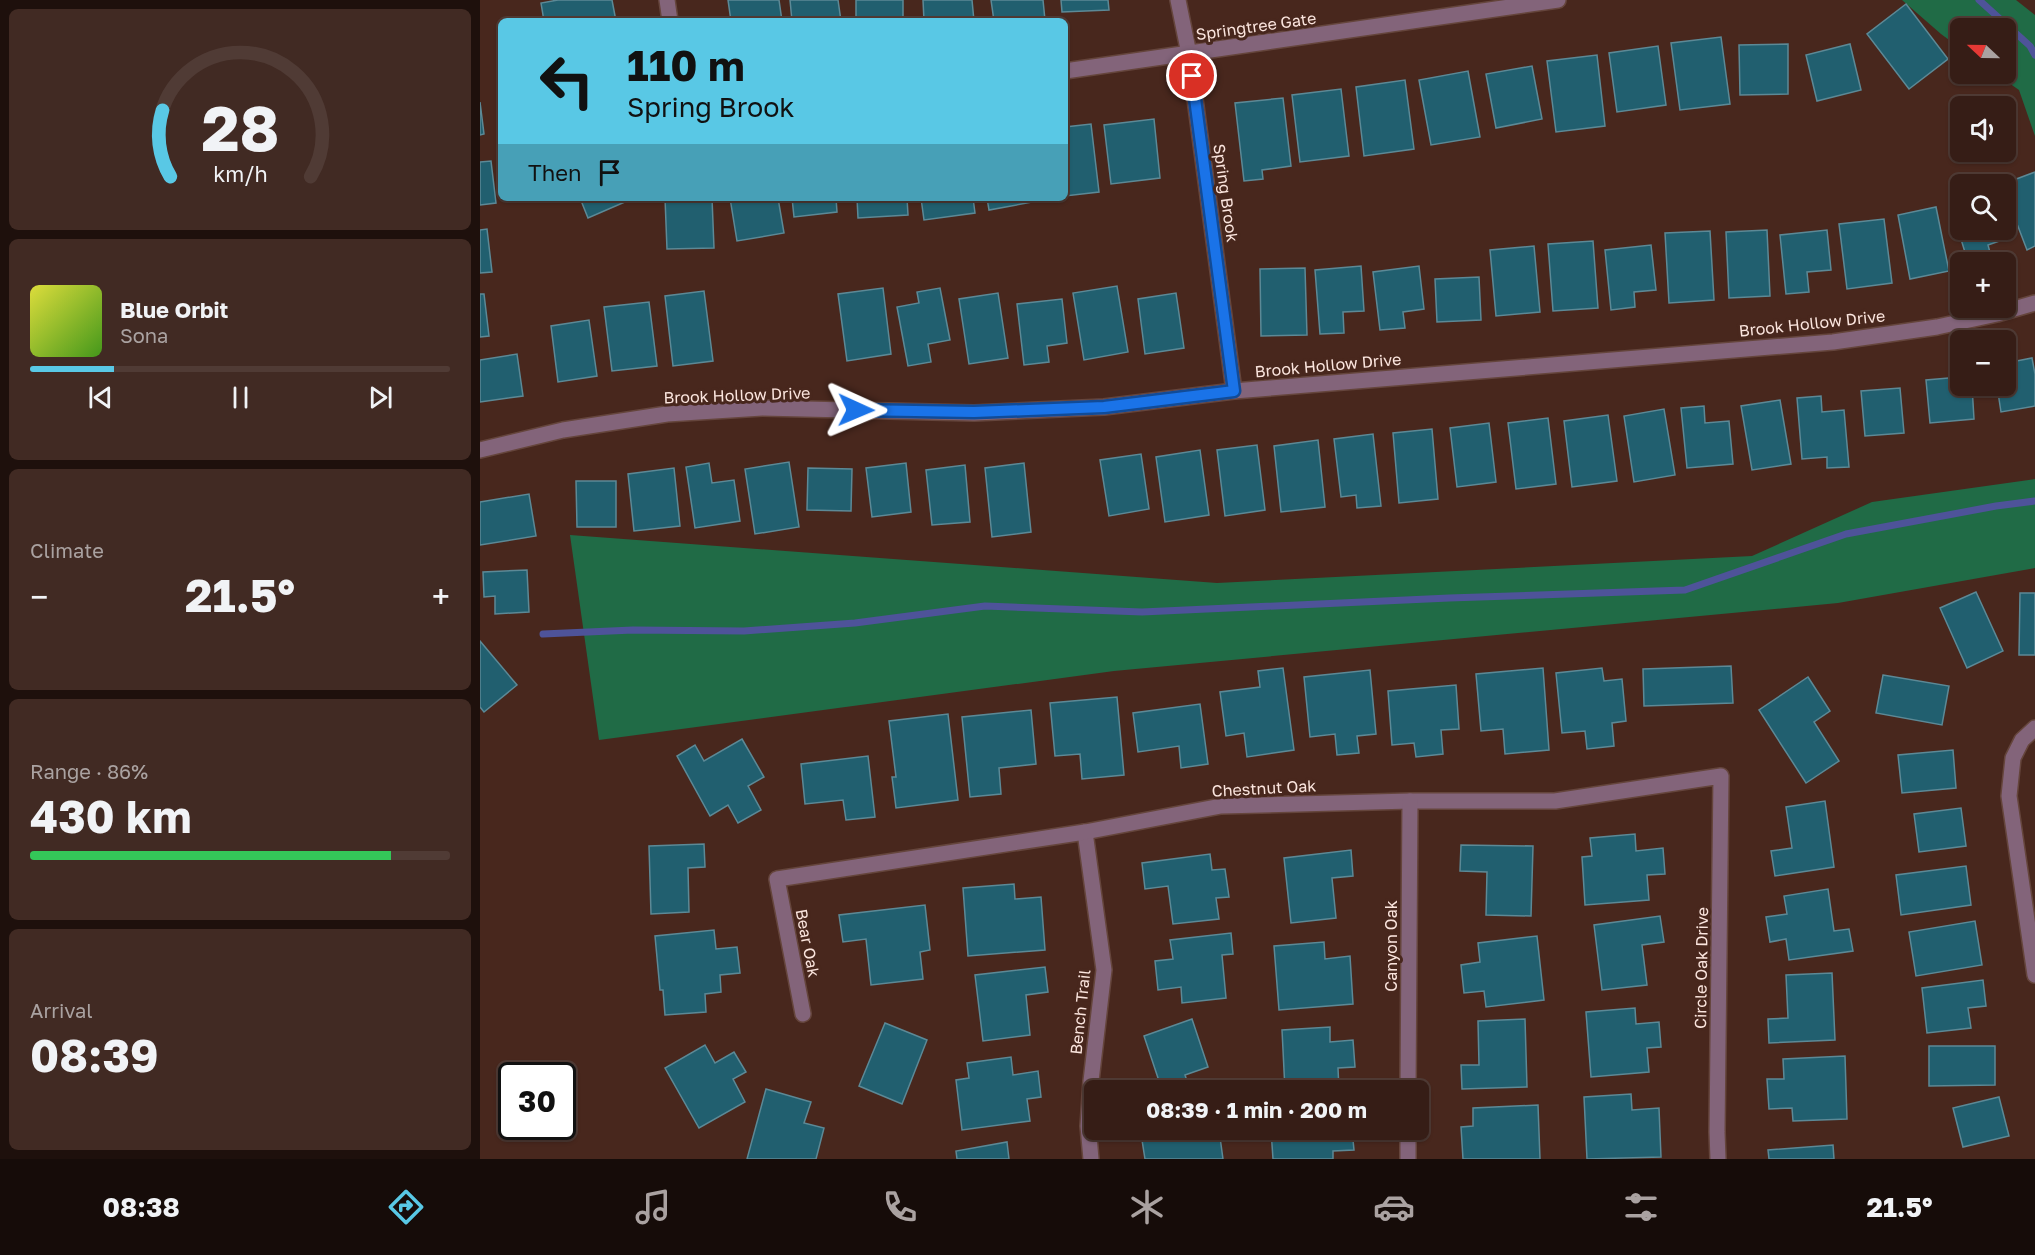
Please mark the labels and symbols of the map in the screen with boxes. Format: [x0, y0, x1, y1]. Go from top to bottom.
street label: Springtree Gate [1195, 8, 1317, 44]
north arrow [1950, 18, 2016, 84]
pin [1166, 50, 1217, 101]
street label: Spring Brook [1209, 142, 1243, 244]
street label: Brook Hollow Drive [1738, 305, 1886, 341]
street label: Brook Hollow Drive [1254, 349, 1402, 381]
position arrow [824, 378, 888, 442]
street label: Brook Hollow Drive [663, 382, 811, 408]
street label: Chestnut Oak [1211, 775, 1317, 801]
street label: Canyon Oak [1381, 900, 1401, 992]
street label: Bear Oak [792, 907, 824, 979]
street label: Circle Oak Drive [1690, 907, 1712, 1029]
street label: Bench Trail [1066, 968, 1094, 1056]
speed limit sign: 30 [498, 1062, 576, 1140]

